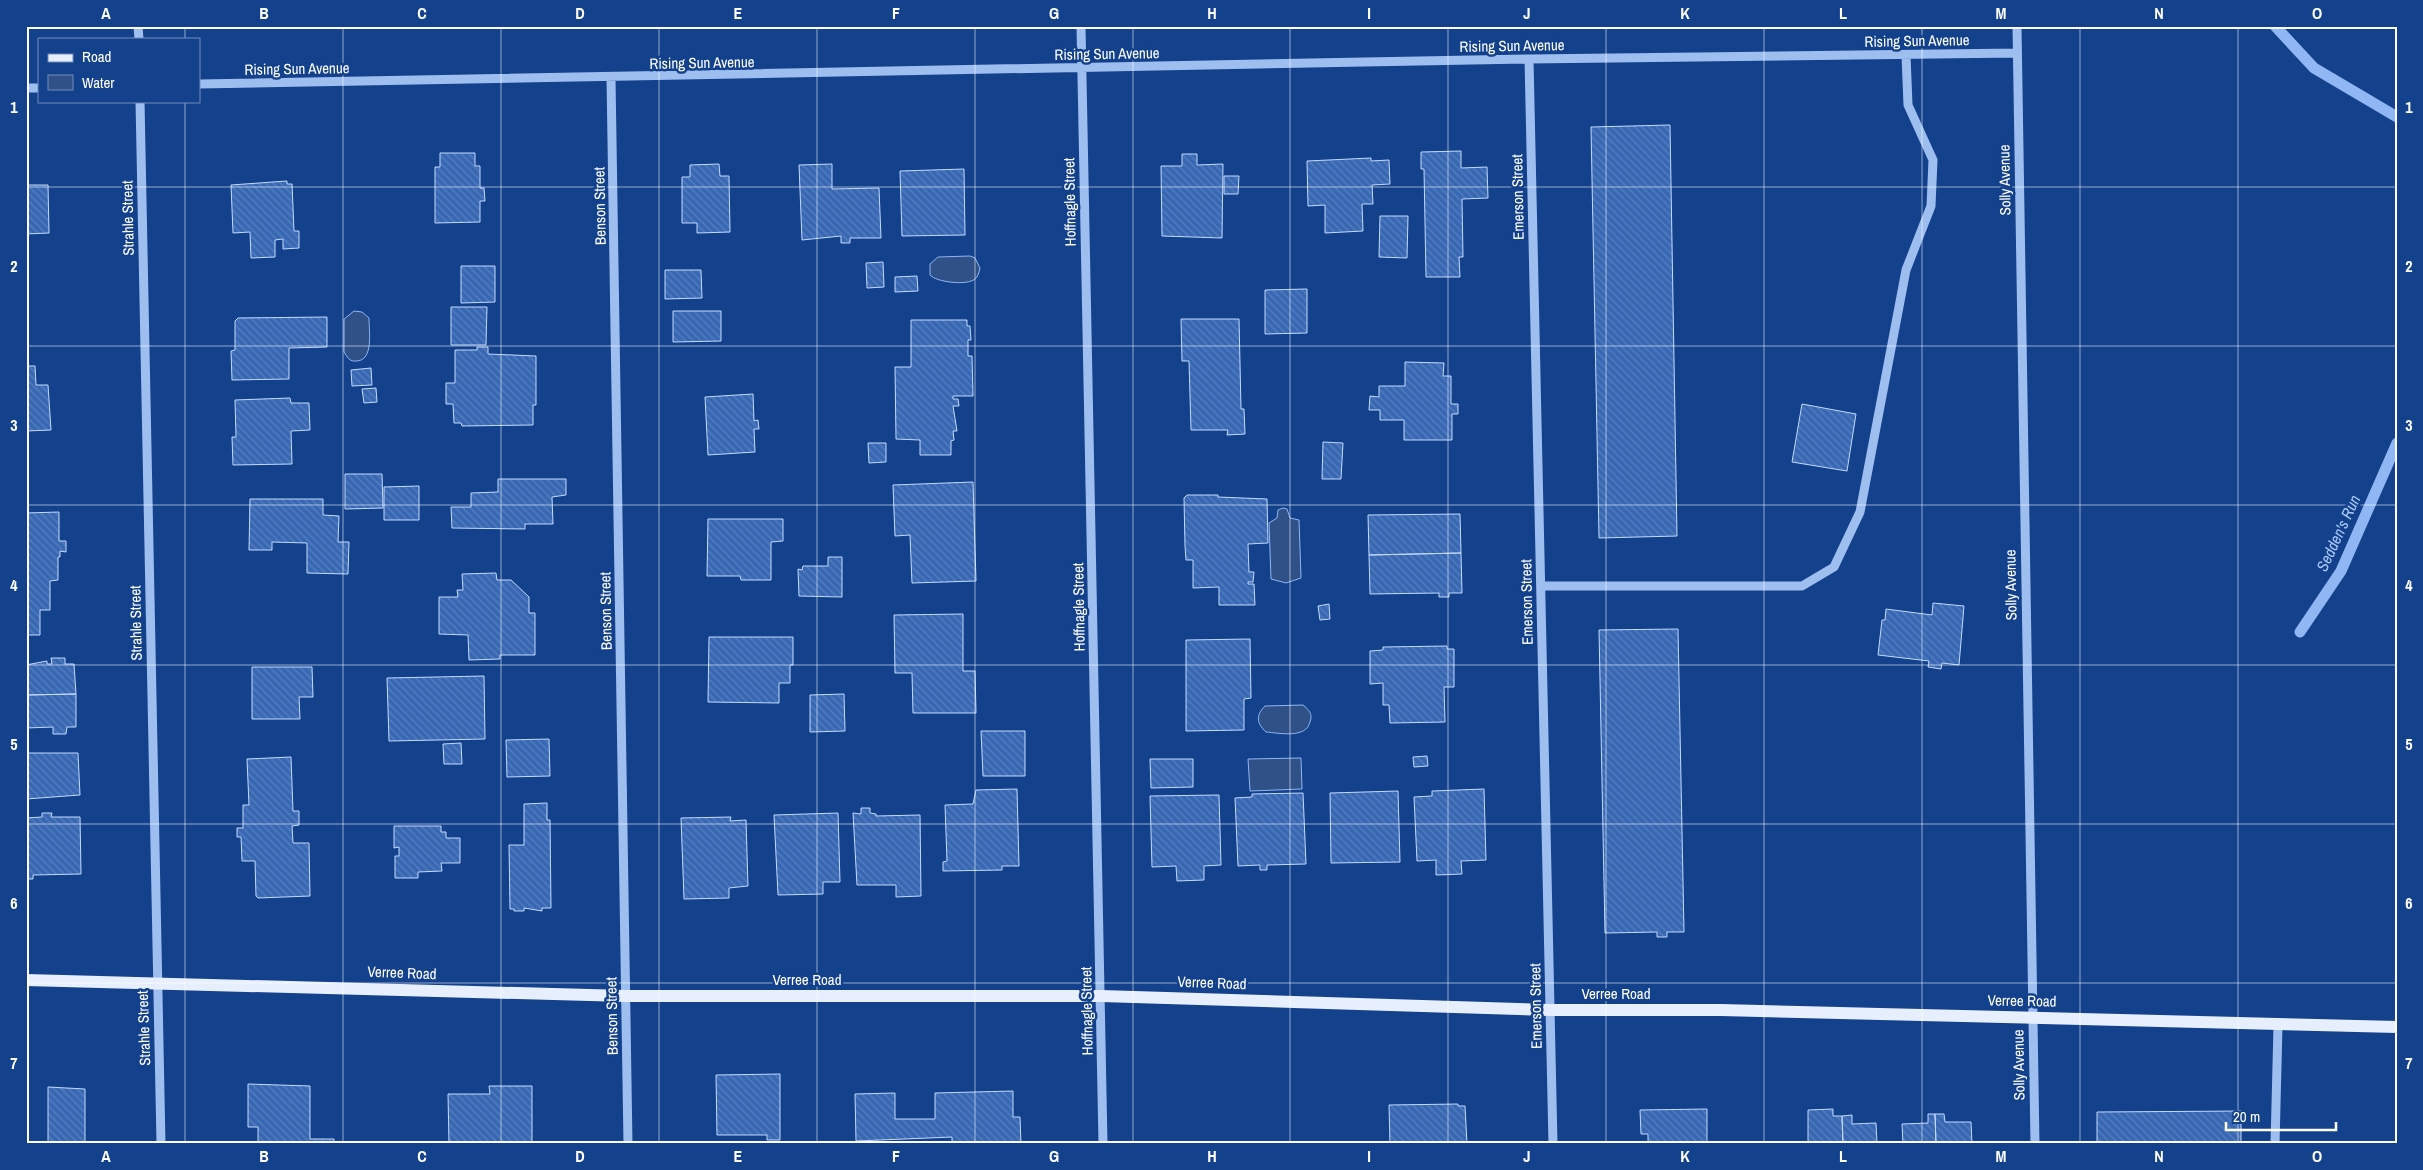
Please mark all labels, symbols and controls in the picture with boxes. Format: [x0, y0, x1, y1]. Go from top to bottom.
text: A [101, 2, 111, 24]
text: B [259, 2, 269, 24]
text: C [417, 2, 427, 24]
text: D [575, 2, 585, 24]
text: E [734, 2, 743, 24]
text: F [892, 2, 900, 24]
text: G [1049, 2, 1059, 24]
text: H [1207, 2, 1217, 24]
text: I [1367, 2, 1371, 24]
text: J [1523, 2, 1531, 24]
text: K [1680, 2, 1690, 24]
text: L [1839, 2, 1847, 24]
text: M [1996, 2, 2007, 24]
text: N [2154, 2, 2164, 24]
text: O [2312, 2, 2322, 24]
street label: Rising Sun Avenue [1864, 29, 1970, 52]
street label: Rising Sun Avenue [1459, 34, 1565, 57]
legend [38, 38, 200, 102]
street label: Rising Sun Avenue [1054, 42, 1160, 65]
text: Road [82, 46, 111, 67]
street label: Rising Sun Avenue [649, 51, 755, 74]
street label: Rising Sun Avenue [244, 57, 350, 80]
text: Water [82, 72, 114, 93]
text: 1 [10, 96, 18, 118]
text: 1 [2405, 96, 2413, 118]
street label: Solly Avenue [1993, 144, 2016, 216]
street label: Emerson Street [1506, 154, 1529, 240]
street label: Hoffnagle Street [1058, 157, 1081, 247]
street label: Benson Street [588, 166, 611, 245]
street label: Strahle Street [116, 180, 139, 256]
text: 2 [10, 255, 18, 277]
text: 2 [2405, 255, 2413, 277]
text: 3 [10, 414, 18, 436]
text: 3 [2405, 414, 2413, 436]
water label: Sedden's Run [2311, 491, 2365, 575]
street label: Solly Avenue [1999, 549, 2022, 621]
street label: Emerson Street [1515, 559, 1538, 645]
street label: Hoffnagle Street [1067, 562, 1090, 652]
street label: Benson Street [594, 571, 617, 650]
text: 4 [10, 574, 18, 596]
text: 4 [2405, 574, 2413, 596]
street label: Strahle Street [124, 585, 147, 661]
text: 5 [10, 733, 18, 755]
text: 5 [2405, 733, 2413, 755]
text: 6 [10, 892, 18, 914]
text: 6 [2405, 892, 2413, 914]
street label: Verree Road [367, 961, 437, 984]
street label: Emerson Street [1524, 963, 1547, 1049]
street label: Hoffnagle Street [1075, 966, 1098, 1056]
street label: Verree Road [772, 969, 842, 990]
street label: Verree Road [1177, 971, 1247, 994]
street label: Benson Street [600, 976, 623, 1055]
street label: Verree Road [1581, 983, 1651, 1004]
street label: Strahle Street [132, 989, 155, 1066]
street label: Verree Road [1987, 989, 2057, 1012]
street label: Solly Avenue [2007, 1029, 2030, 1101]
text: 7 [10, 1052, 18, 1074]
text: 7 [2405, 1052, 2413, 1074]
scale bar [2226, 1100, 2336, 1132]
text: 20 m [2233, 1106, 2260, 1127]
text: A [101, 1145, 111, 1167]
text: B [259, 1145, 269, 1167]
text: C [417, 1145, 427, 1167]
text: D [575, 1145, 585, 1167]
text: E [734, 1145, 743, 1167]
text: F [892, 1145, 900, 1167]
text: G [1049, 1145, 1059, 1167]
text: H [1207, 1145, 1217, 1167]
text: I [1367, 1145, 1371, 1167]
text: J [1523, 1145, 1531, 1167]
text: K [1680, 1145, 1690, 1167]
text: L [1839, 1145, 1847, 1167]
text: M [1996, 1145, 2007, 1167]
text: N [2154, 1145, 2164, 1167]
text: O [2312, 1145, 2322, 1167]

